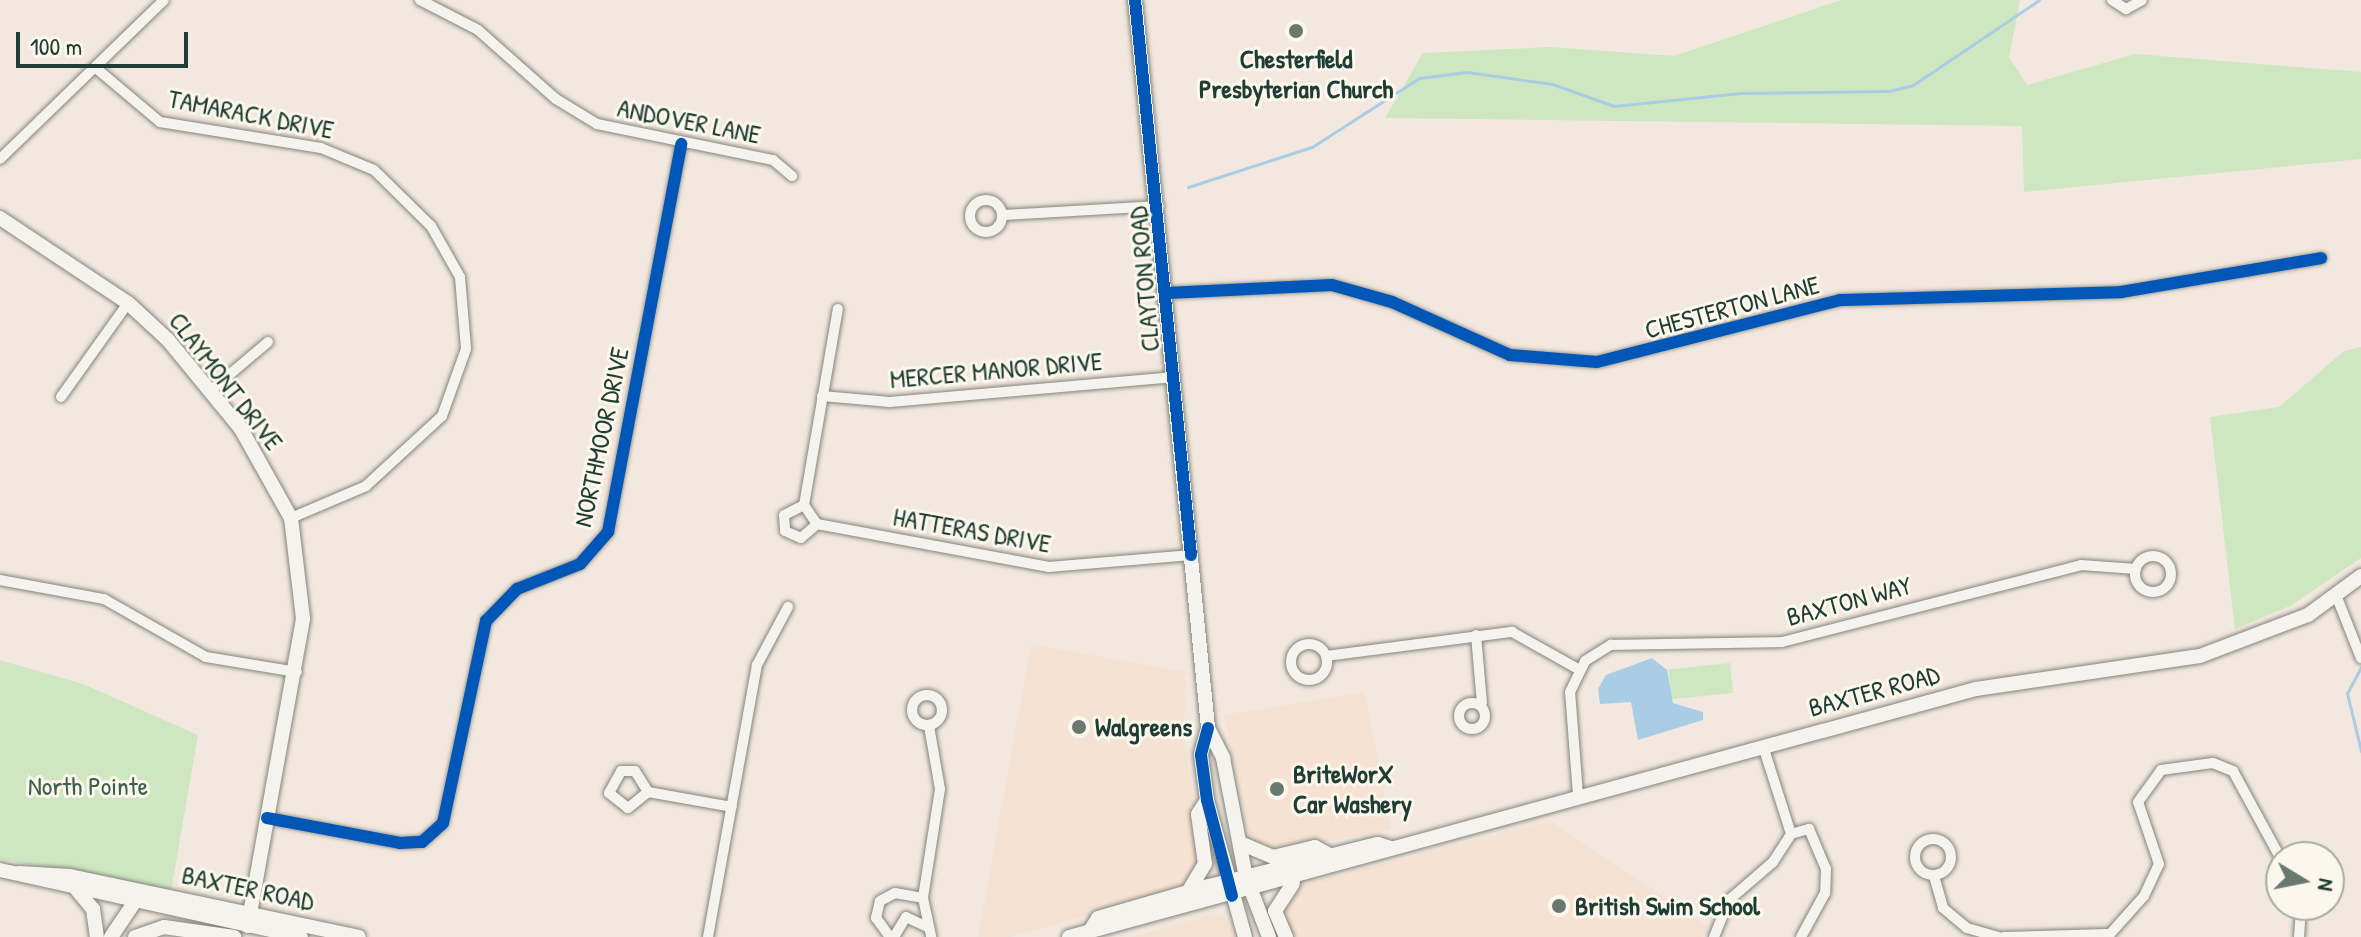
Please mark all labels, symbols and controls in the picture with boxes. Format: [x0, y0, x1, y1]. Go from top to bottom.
scale bar [20, 16, 192, 66]
marker: Chesterfield Presbyterian Church [1287, 22, 1305, 40]
text: 100 m [30, 30, 82, 62]
place label: Chesterfield Presbyterian Church [1199, 43, 1393, 104]
street label: TAMARACK DRIVE [166, 83, 336, 145]
street label: ANDOVER LANE [615, 92, 763, 150]
street label: CLAYTON ROAD [1122, 205, 1166, 353]
street label: CHESTERTON LANE [1641, 269, 1823, 345]
street label: CLAYMONT DRIVE [162, 306, 290, 456]
street label: NORTHMOOR DRIVE [567, 344, 635, 530]
street label: MERCER MANOR DRIVE [889, 345, 1103, 395]
street label: HATTERAS DRIVE [891, 501, 1053, 559]
street label: BAXTON WAY [1783, 569, 1915, 633]
street label: BAXTER ROAD [1805, 659, 1943, 723]
place label: Walgreens [1095, 711, 1192, 743]
marker: Walgreens [1070, 718, 1088, 736]
place label: BriteWorX Car Washery [1293, 758, 1412, 820]
park label: North Pointe [28, 770, 148, 802]
marker: BriteWorX Car Washery [1268, 780, 1286, 798]
north arrow [2265, 841, 2345, 921]
street label: BAXTER ROAD [179, 859, 317, 917]
text: N [2311, 876, 2342, 893]
place label: British Swim School [1575, 890, 1760, 922]
marker: British Swim School [1550, 897, 1568, 915]

